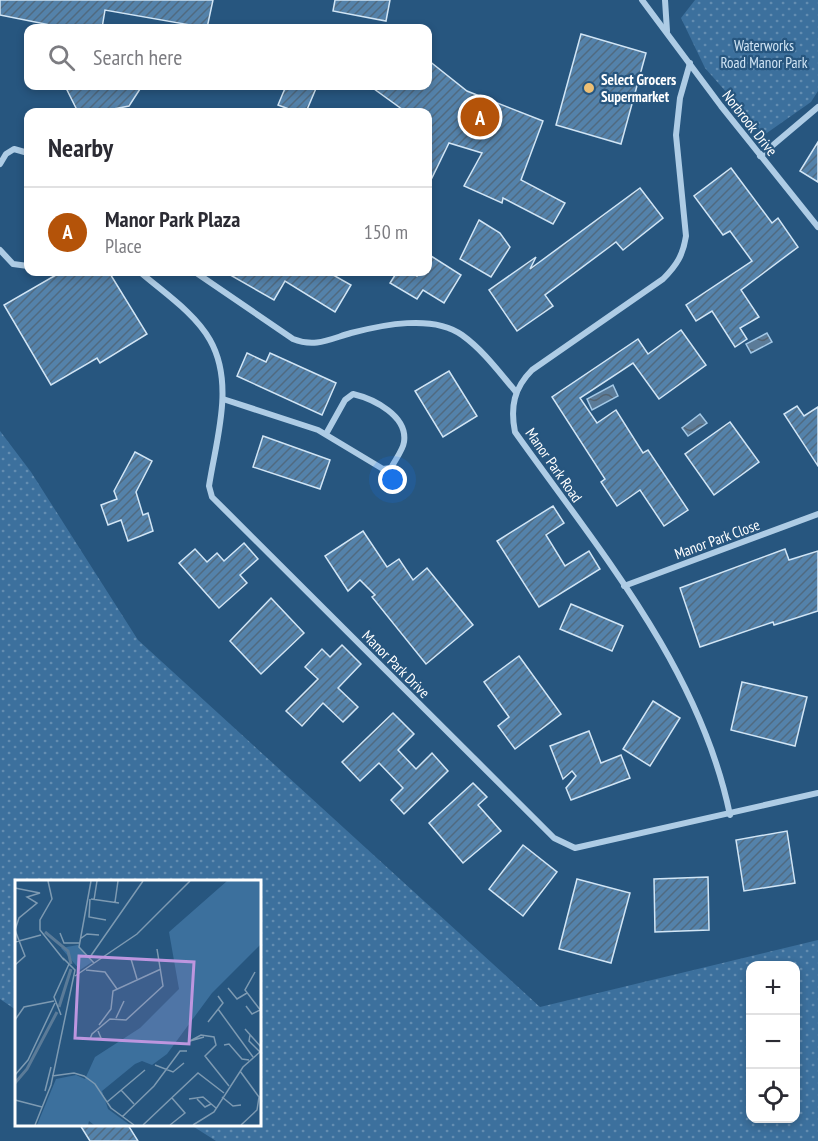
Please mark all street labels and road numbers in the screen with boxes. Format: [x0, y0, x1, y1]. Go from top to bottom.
street label: Norbrook Drive [718, 86, 782, 160]
street label: Manor Park Road [521, 424, 587, 506]
street label: Manor Park Close [672, 515, 762, 563]
street label: Manor Park Drive [358, 626, 434, 702]

